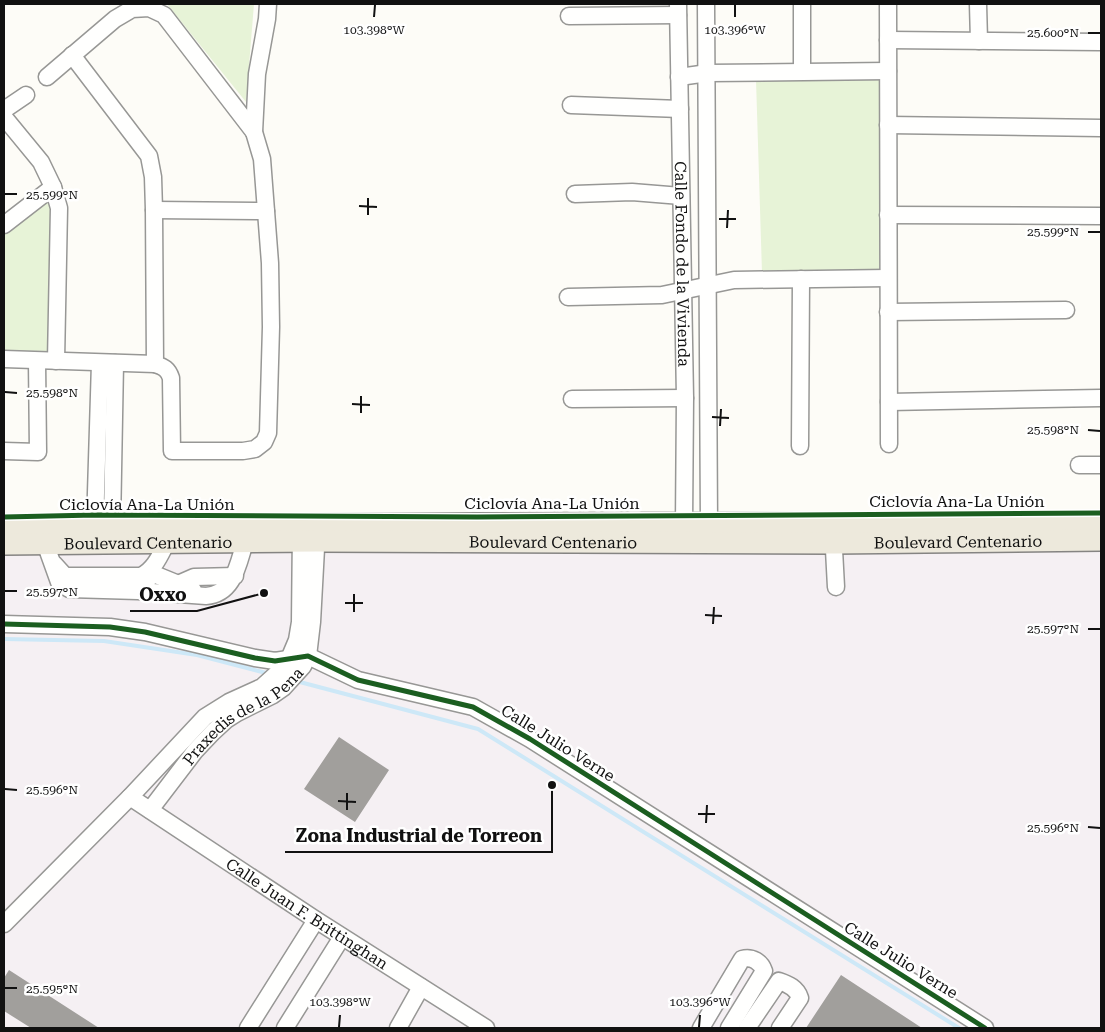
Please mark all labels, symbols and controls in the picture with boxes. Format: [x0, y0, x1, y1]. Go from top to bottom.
text: 103.398°W [343, 23, 406, 37]
text: 103.396°W [704, 23, 767, 37]
text: 25.600°N [1027, 26, 1079, 40]
street label: Calle Fondo de la Vivienda [671, 161, 694, 367]
text: 25.599°N [26, 188, 78, 202]
text: 25.599°N [1027, 225, 1079, 239]
text: 25.598°N [26, 386, 78, 400]
text: 25.598°N [1027, 423, 1079, 437]
street label: Ciclovía Ana-La Unión [869, 492, 1045, 511]
street label: Ciclovía Ana-La Unión [464, 494, 640, 513]
street label: Ciclovía Ana-La Unión [59, 495, 235, 514]
street label: Boulevard Centenario [874, 531, 1042, 552]
street label: Boulevard Centenario [64, 532, 232, 553]
street label: Boulevard Centenario [469, 532, 637, 552]
callout: Oxxo [130, 578, 197, 611]
text: Oxxo [139, 584, 187, 605]
text: 25.597°N [26, 585, 78, 599]
text: 25.597°N [1027, 622, 1079, 636]
street label: Praxedis de la Pena [178, 663, 307, 769]
street label: Calle Julio Verne [498, 700, 618, 786]
text: 25.596°N [26, 783, 78, 797]
callout: Zona Industrial de Torreon [285, 819, 552, 852]
text: 25.596°N [1027, 821, 1079, 835]
text: Zona Industrial de Torreon [296, 825, 542, 846]
street label: Calle Juan F. Brittinghan [223, 854, 392, 973]
street label: Calle Julio Verne [841, 917, 961, 1003]
text: 25.595°N [26, 982, 78, 996]
text: 103.398°W [309, 995, 372, 1009]
text: 103.396°W [669, 995, 732, 1009]

